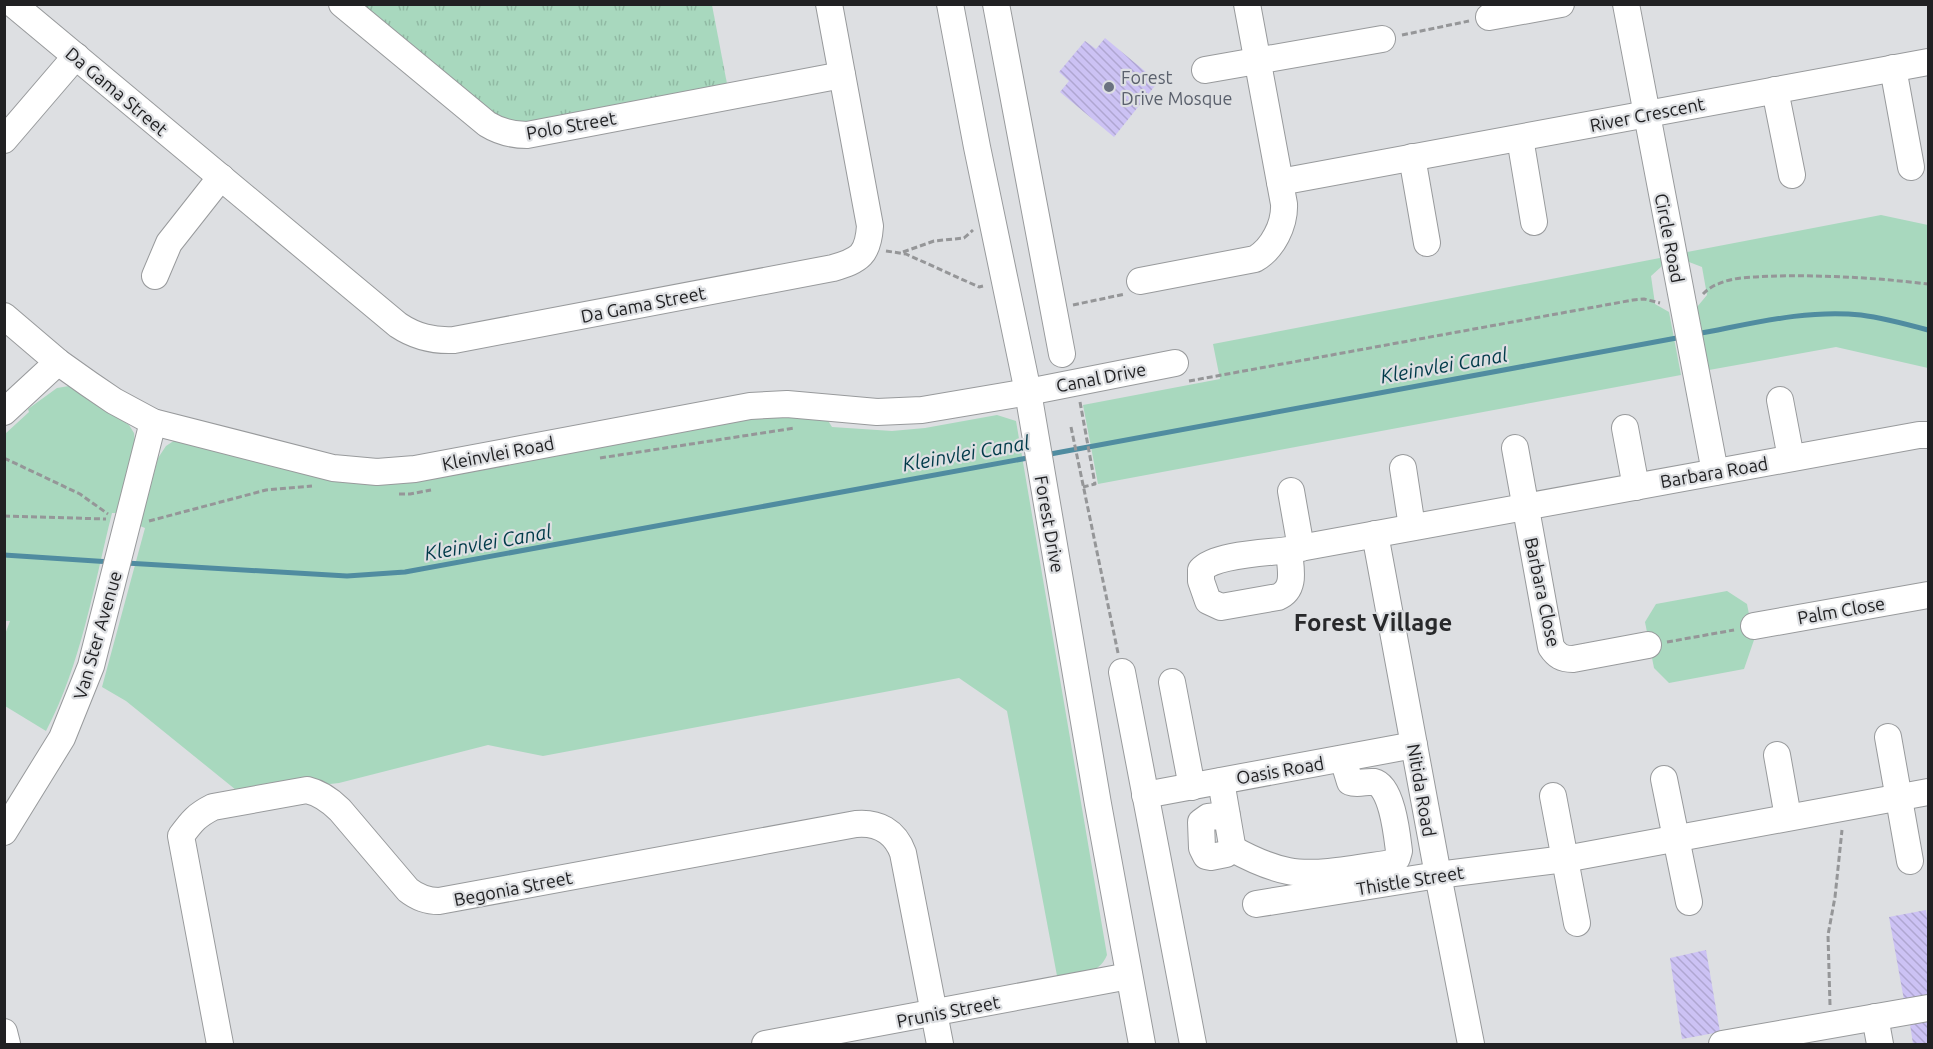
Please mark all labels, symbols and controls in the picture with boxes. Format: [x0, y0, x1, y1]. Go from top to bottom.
street label: Da Gama Street [62, 43, 172, 139]
place label: Forest Drive Mosque [1121, 67, 1232, 108]
marker: Forest Drive Mosque [1102, 80, 1116, 94]
street label: River Crescent [1588, 93, 1706, 135]
street label: Polo Street [525, 107, 617, 143]
street label: Circle Road [1652, 191, 1688, 285]
street label: Da Gama Street [579, 282, 707, 326]
water label: Kleinvlei Canal [1378, 342, 1510, 388]
street label: Canal Drive [1054, 358, 1148, 396]
water label: Kleinvlei Canal [900, 430, 1032, 476]
street label: Kleinvlei Road [440, 432, 556, 474]
street label: Barbara Road [1659, 453, 1769, 491]
street label: Forest Drive [1032, 474, 1068, 574]
water label: Kleinvlei Canal [422, 519, 554, 565]
street label: Barbara Close [1522, 535, 1564, 649]
street label: Van Ster Avenue [69, 568, 125, 702]
street label: Palm Close [1796, 592, 1886, 628]
district label: Forest Village [1294, 609, 1452, 636]
street label: Nitida Road [1404, 742, 1440, 838]
street label: Oasis Road [1235, 752, 1325, 788]
street label: Thistle Street [1355, 862, 1465, 898]
street label: Begonia Street [452, 867, 574, 909]
street label: Prunis Street [895, 991, 1001, 1031]

